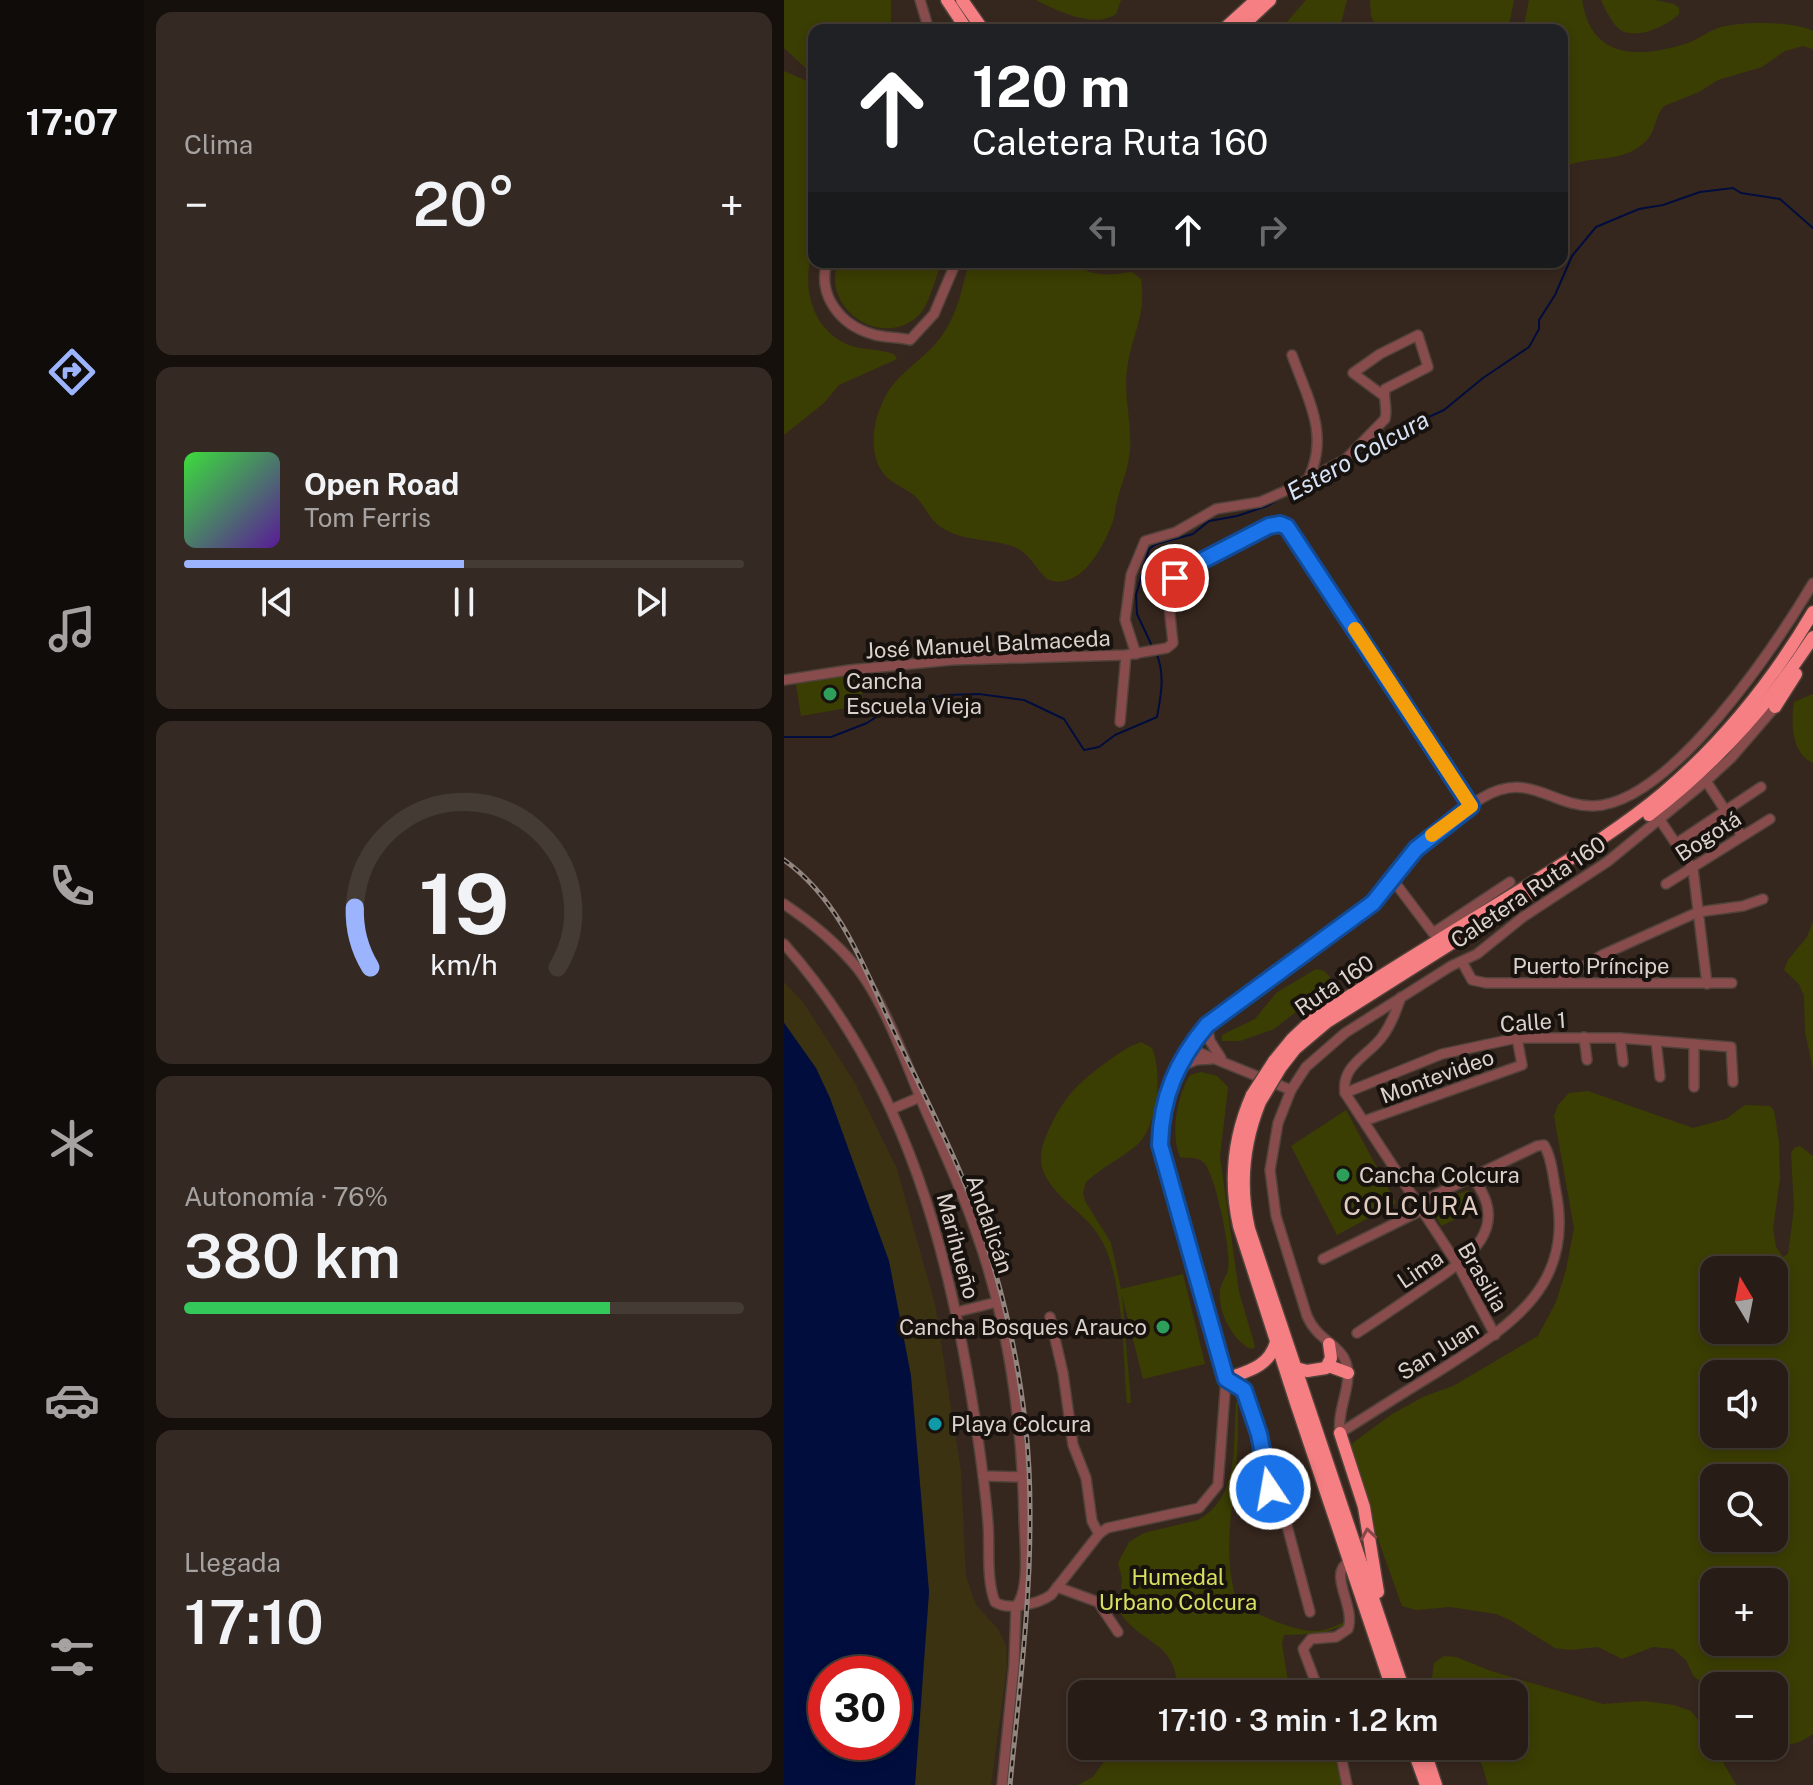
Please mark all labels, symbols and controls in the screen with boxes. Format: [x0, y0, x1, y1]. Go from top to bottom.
text: 120 m [972, 54, 1130, 120]
icon: ahead [840, 56, 944, 160]
text: 17:07 [26, 101, 118, 143]
text: Caletera Ruta 160 [972, 121, 1268, 163]
text: Clima [184, 129, 253, 160]
text: 20° [413, 169, 515, 240]
text: − [184, 179, 208, 231]
text: + [720, 179, 744, 231]
icon: left [1082, 208, 1126, 252]
icon: ahead [1166, 208, 1210, 252]
icon: right [1250, 208, 1294, 252]
icon: directions [44, 344, 100, 400]
water label: Estero Colcura [1282, 405, 1433, 506]
text: Open Road [304, 466, 459, 502]
text: Tom Ferris [304, 502, 431, 533]
pin [1141, 544, 1209, 612]
icon: arrive [1153, 556, 1197, 600]
icon: previous [255, 580, 299, 624]
icon: pause [442, 580, 486, 624]
icon: next [629, 580, 673, 624]
icon: music [44, 601, 100, 657]
street label: José Manuel Balmaceda [865, 625, 1111, 663]
place label: Cancha Escuela Vieja [846, 668, 982, 719]
marker: Cancha Escuela Vieja [821, 685, 839, 703]
street label: Bogotá [1670, 805, 1746, 867]
street label: Caletera Ruta 160 [1446, 831, 1610, 953]
text: 19 [419, 855, 509, 953]
icon: phone [44, 858, 100, 914]
text: km/h [430, 949, 498, 982]
street label: Ruta 160 [1290, 949, 1378, 1021]
street label: Puerto Príncipe [1512, 953, 1670, 979]
street label: Calle 1 [1499, 1007, 1567, 1037]
street label: Montevideo [1377, 1043, 1497, 1109]
icon: climate [44, 1115, 100, 1171]
place label: Cancha Colcura [1359, 1162, 1520, 1188]
marker: Cancha Colcura [1334, 1166, 1352, 1184]
street label: Andalicán [961, 1171, 1019, 1277]
text: Autonomía · 76% [184, 1181, 388, 1212]
street label: Marihueño [931, 1190, 985, 1302]
district label: COLCURA [1343, 1190, 1481, 1221]
text: 380 km [184, 1221, 401, 1292]
street label: Brasilia [1453, 1238, 1513, 1316]
street label: Lima [1392, 1244, 1448, 1294]
north arrow [1700, 1256, 1788, 1344]
map controls [1700, 1256, 1788, 1760]
place label: Cancha Bosques Arauco [899, 1314, 1147, 1340]
street label: San Juan [1392, 1315, 1484, 1385]
marker: Cancha Bosques Arauco [1154, 1318, 1172, 1336]
button: sound [1700, 1360, 1788, 1448]
icon: car [44, 1372, 100, 1428]
place label: Playa Colcura [951, 1411, 1091, 1437]
marker: Playa Colcura [926, 1415, 944, 1433]
position arrow [1228, 1447, 1312, 1531]
button: search [1700, 1464, 1788, 1552]
one-way arrow [1360, 1527, 1377, 1541]
text: Llegada [184, 1547, 281, 1578]
park label: Humedal Urbano Colcura [1099, 1564, 1257, 1615]
button: + [1700, 1568, 1788, 1656]
text: 17:10 [184, 1587, 324, 1658]
icon: filters [44, 1629, 100, 1685]
speed limit sign: 30 [808, 1656, 912, 1760]
button: − [1700, 1672, 1788, 1760]
text: 17:10 · 3 min · 1.2 km [1158, 1702, 1438, 1738]

